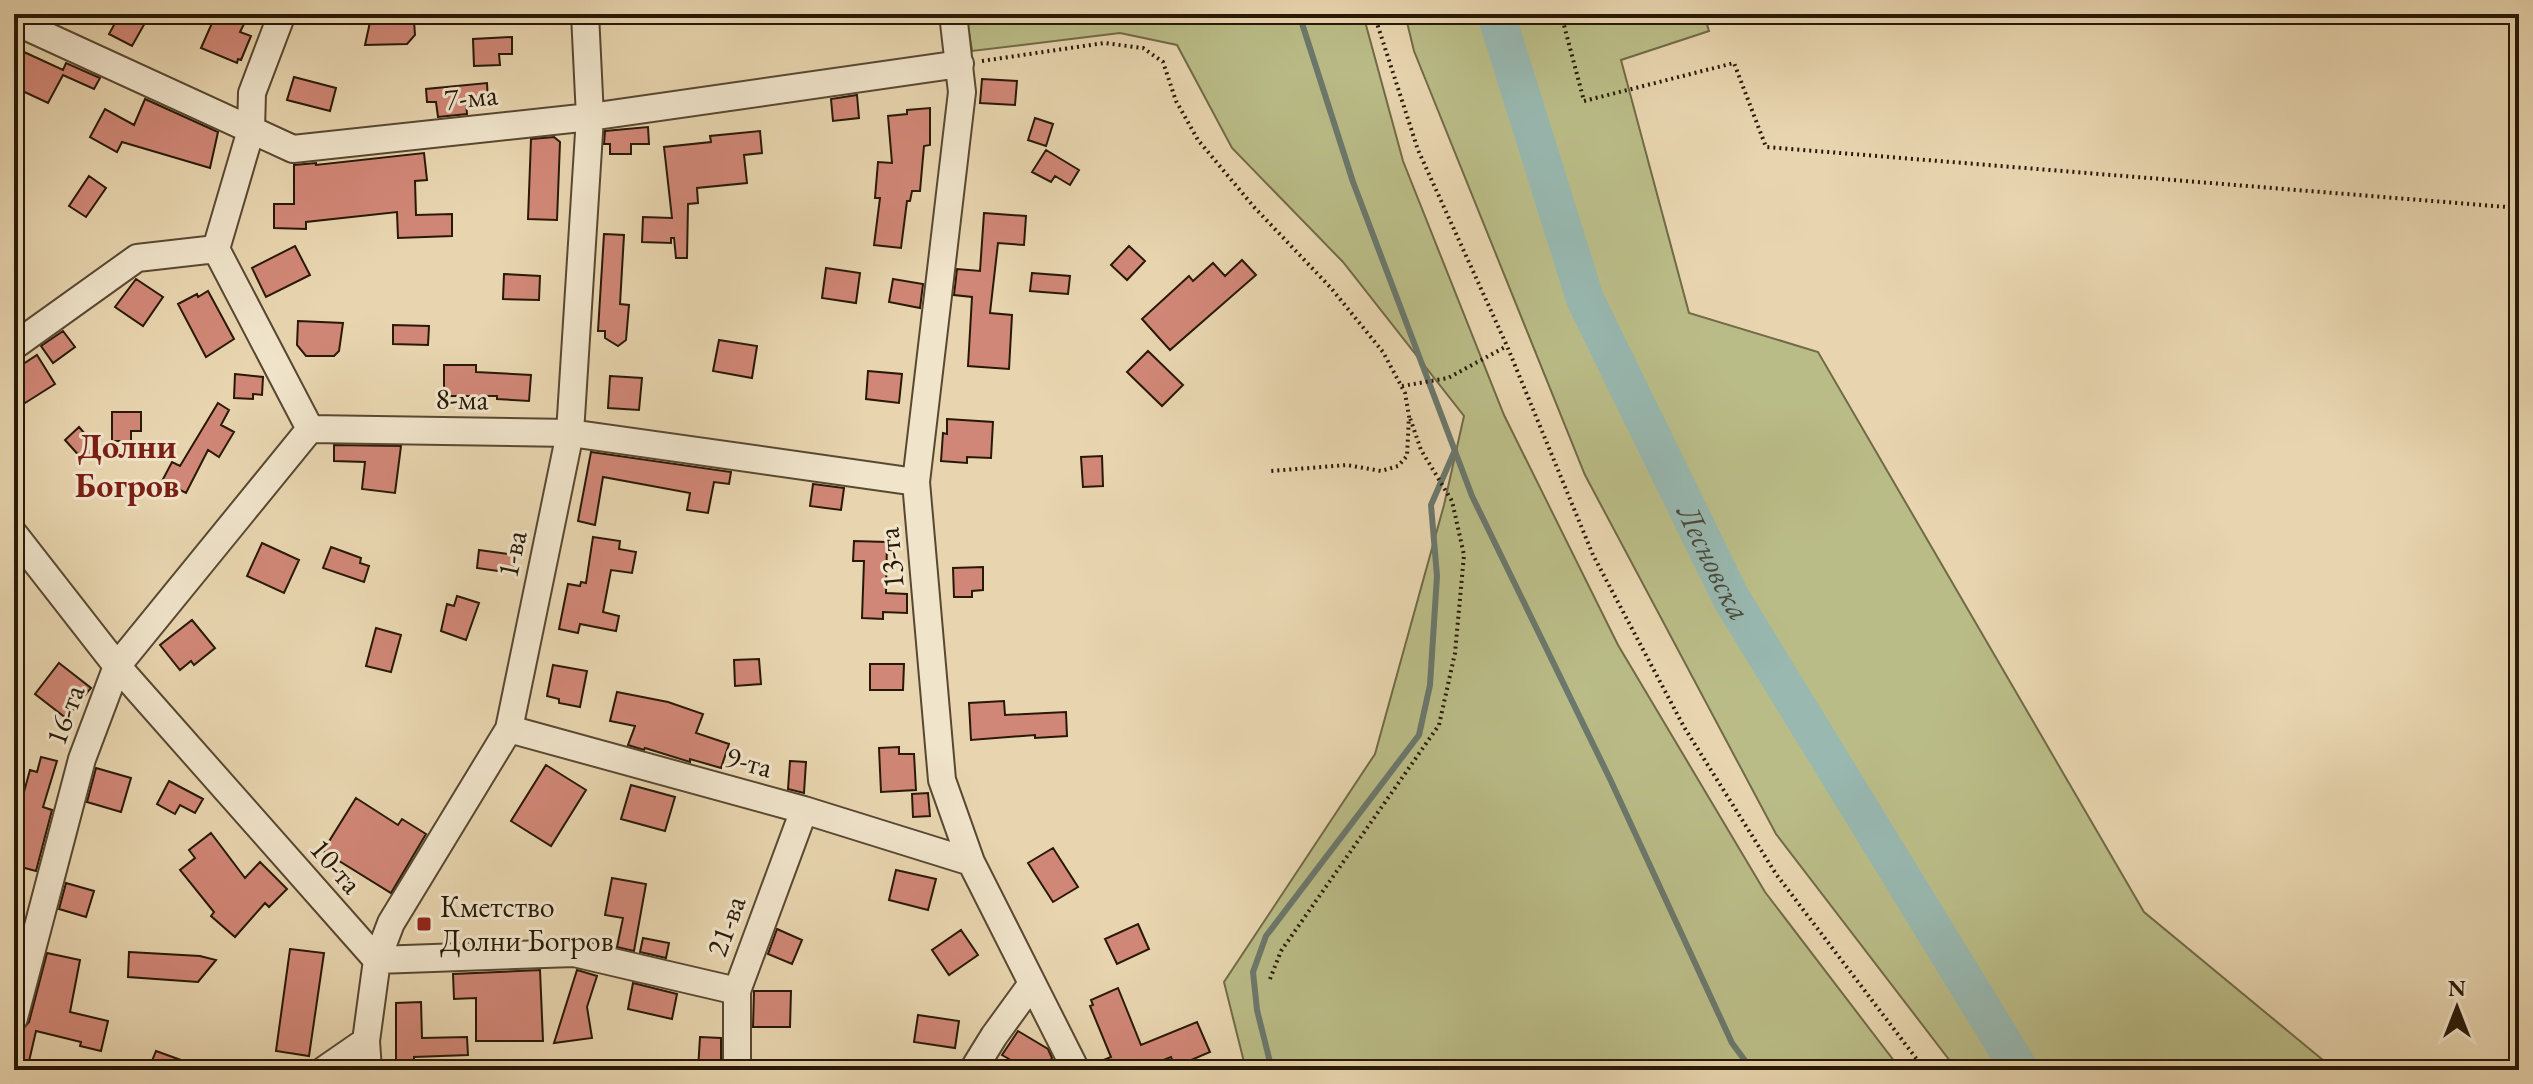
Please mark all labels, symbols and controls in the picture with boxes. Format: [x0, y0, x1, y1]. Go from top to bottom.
street label: 7-ма [442, 74, 500, 119]
street label: 8-ма [435, 379, 489, 418]
district label: Долни Богров [75, 424, 179, 507]
water label: Лесновска [1667, 496, 1761, 628]
street label: 13-та [868, 526, 913, 590]
street label: 1-ва [488, 527, 536, 581]
street label: 16-та [36, 679, 93, 750]
street label: 9-та [721, 737, 777, 786]
street label: 10-та [302, 830, 371, 902]
place label: Кметство Долни Богров [440, 887, 613, 960]
street label: 21-ва [697, 890, 754, 961]
marker: Кметство Долни Богров [415, 915, 433, 933]
north arrow [2417, 968, 2497, 1048]
text: N [2448, 974, 2466, 1003]

